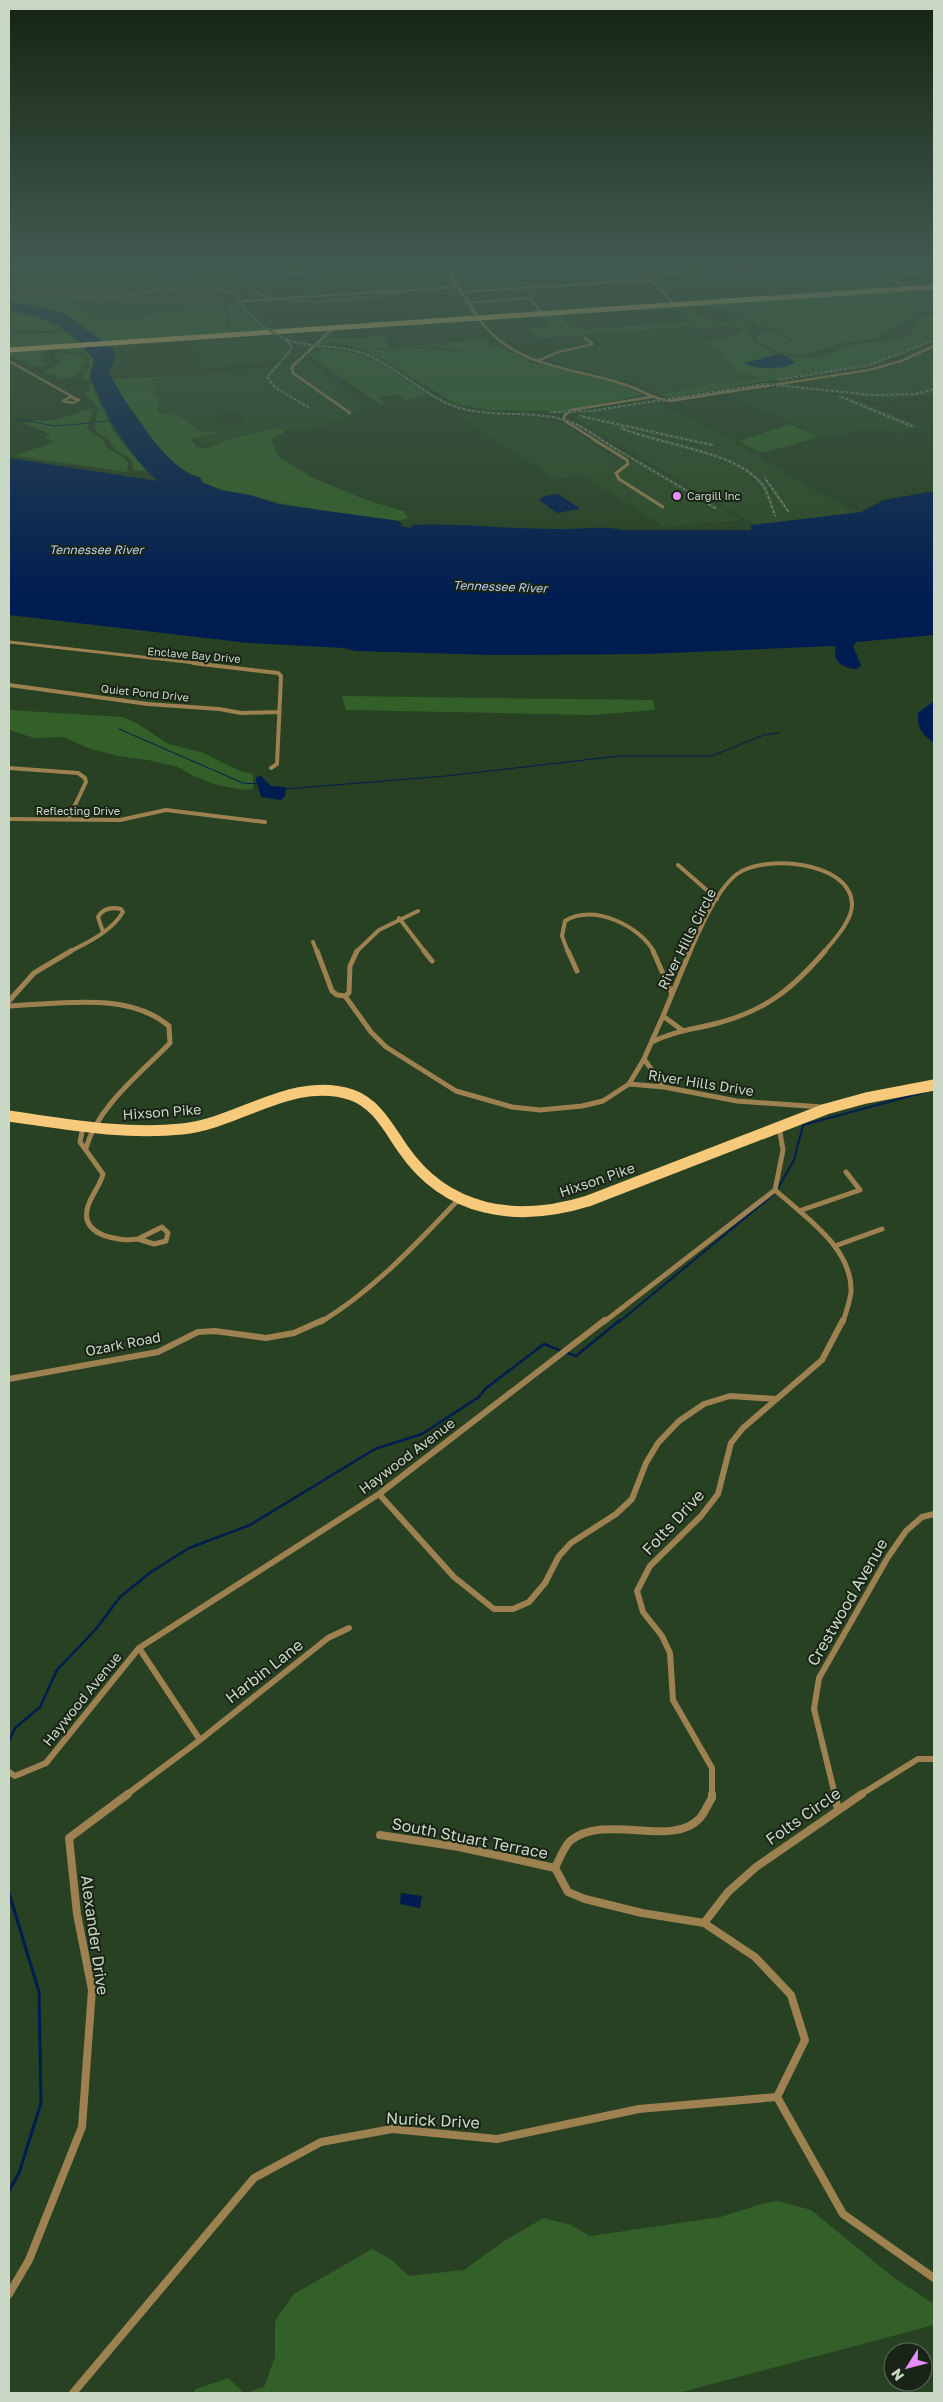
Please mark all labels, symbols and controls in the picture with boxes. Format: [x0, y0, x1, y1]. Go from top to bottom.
place label: Cargill Inc [687, 489, 741, 502]
marker: Cargill Inc [671, 490, 683, 502]
water label: Tennessee River [49, 542, 145, 557]
water label: Tennessee River [453, 577, 550, 596]
street label: Enclave Bay Drive [147, 644, 241, 665]
street label: Quiet Pond Drive [100, 681, 190, 704]
street label: Reflecting Drive [36, 804, 120, 817]
street label: River Hills Circle [654, 886, 719, 992]
street label: River Hills Drive [647, 1066, 755, 1099]
street label: Hixson Pike [122, 1100, 202, 1123]
street label: Hixson Pike [557, 1159, 637, 1200]
street label: Ozark Road [84, 1328, 162, 1359]
street label: Haywood Avenue [355, 1414, 458, 1497]
street label: Folts Drive [638, 1485, 708, 1559]
street label: Crestwood Avenue [802, 1535, 892, 1669]
street label: Harbin Lane [221, 1635, 307, 1707]
street label: Haywood Avenue [39, 1648, 125, 1749]
street label: Folts Circle [762, 1783, 844, 1849]
street label: South Stuart Terrace [390, 1813, 550, 1863]
street label: Alexander Drive [77, 1874, 113, 1996]
street label: Nurick Drive [386, 2108, 480, 2132]
north arrow [883, 2342, 933, 2392]
text: N [887, 2366, 907, 2384]

